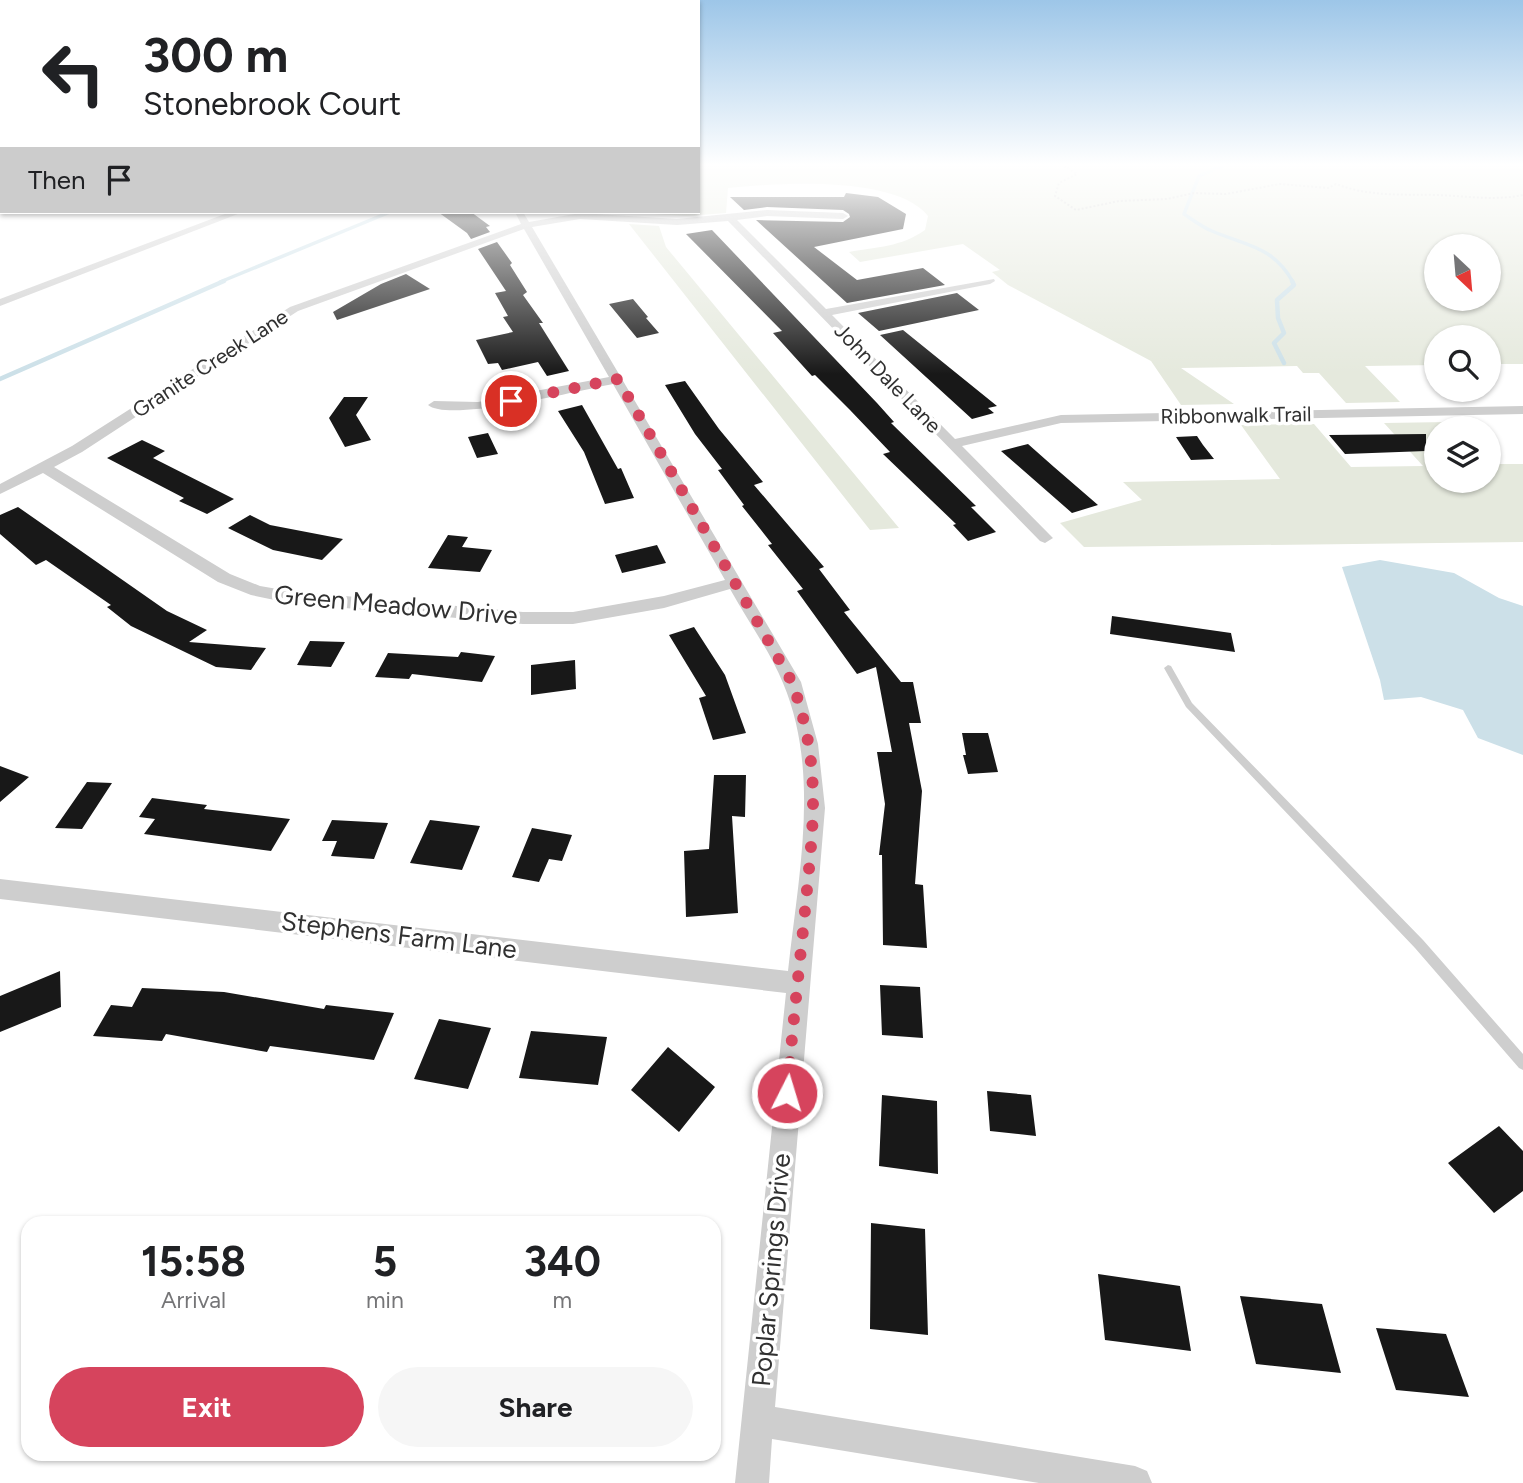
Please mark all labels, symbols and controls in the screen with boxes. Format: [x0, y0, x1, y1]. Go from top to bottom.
text: 300 m [143, 25, 288, 84]
icon: left [28, 28, 119, 119]
text: Stonebrook Court [143, 85, 401, 123]
icon: arrive [100, 161, 138, 199]
text: Then [28, 164, 86, 196]
north arrow [1424, 234, 1502, 312]
map controls [1424, 234, 1501, 493]
street label: Granite Creek Lane [128, 303, 292, 423]
street label: John Dale Lane [829, 318, 947, 438]
button: search [1424, 325, 1501, 402]
pin [481, 371, 541, 431]
icon: arrive [492, 382, 530, 420]
street label: Ribbonwalk Trail [1160, 401, 1312, 429]
button: layers [1424, 416, 1501, 493]
street label: Green Meadow Drive [273, 578, 519, 632]
street label: Stephens Farm Lane [279, 905, 519, 965]
position arrow [750, 1056, 824, 1130]
street label: Poplar Springs Drive [745, 1152, 797, 1388]
text: 15:58 [141, 1236, 246, 1287]
text: 5 [373, 1236, 397, 1287]
text: 340 [524, 1236, 601, 1287]
text: Arrival [161, 1286, 226, 1314]
text: min [366, 1286, 404, 1314]
text: m [553, 1286, 572, 1314]
button: Exit [49, 1367, 364, 1447]
button: Share [378, 1367, 693, 1447]

